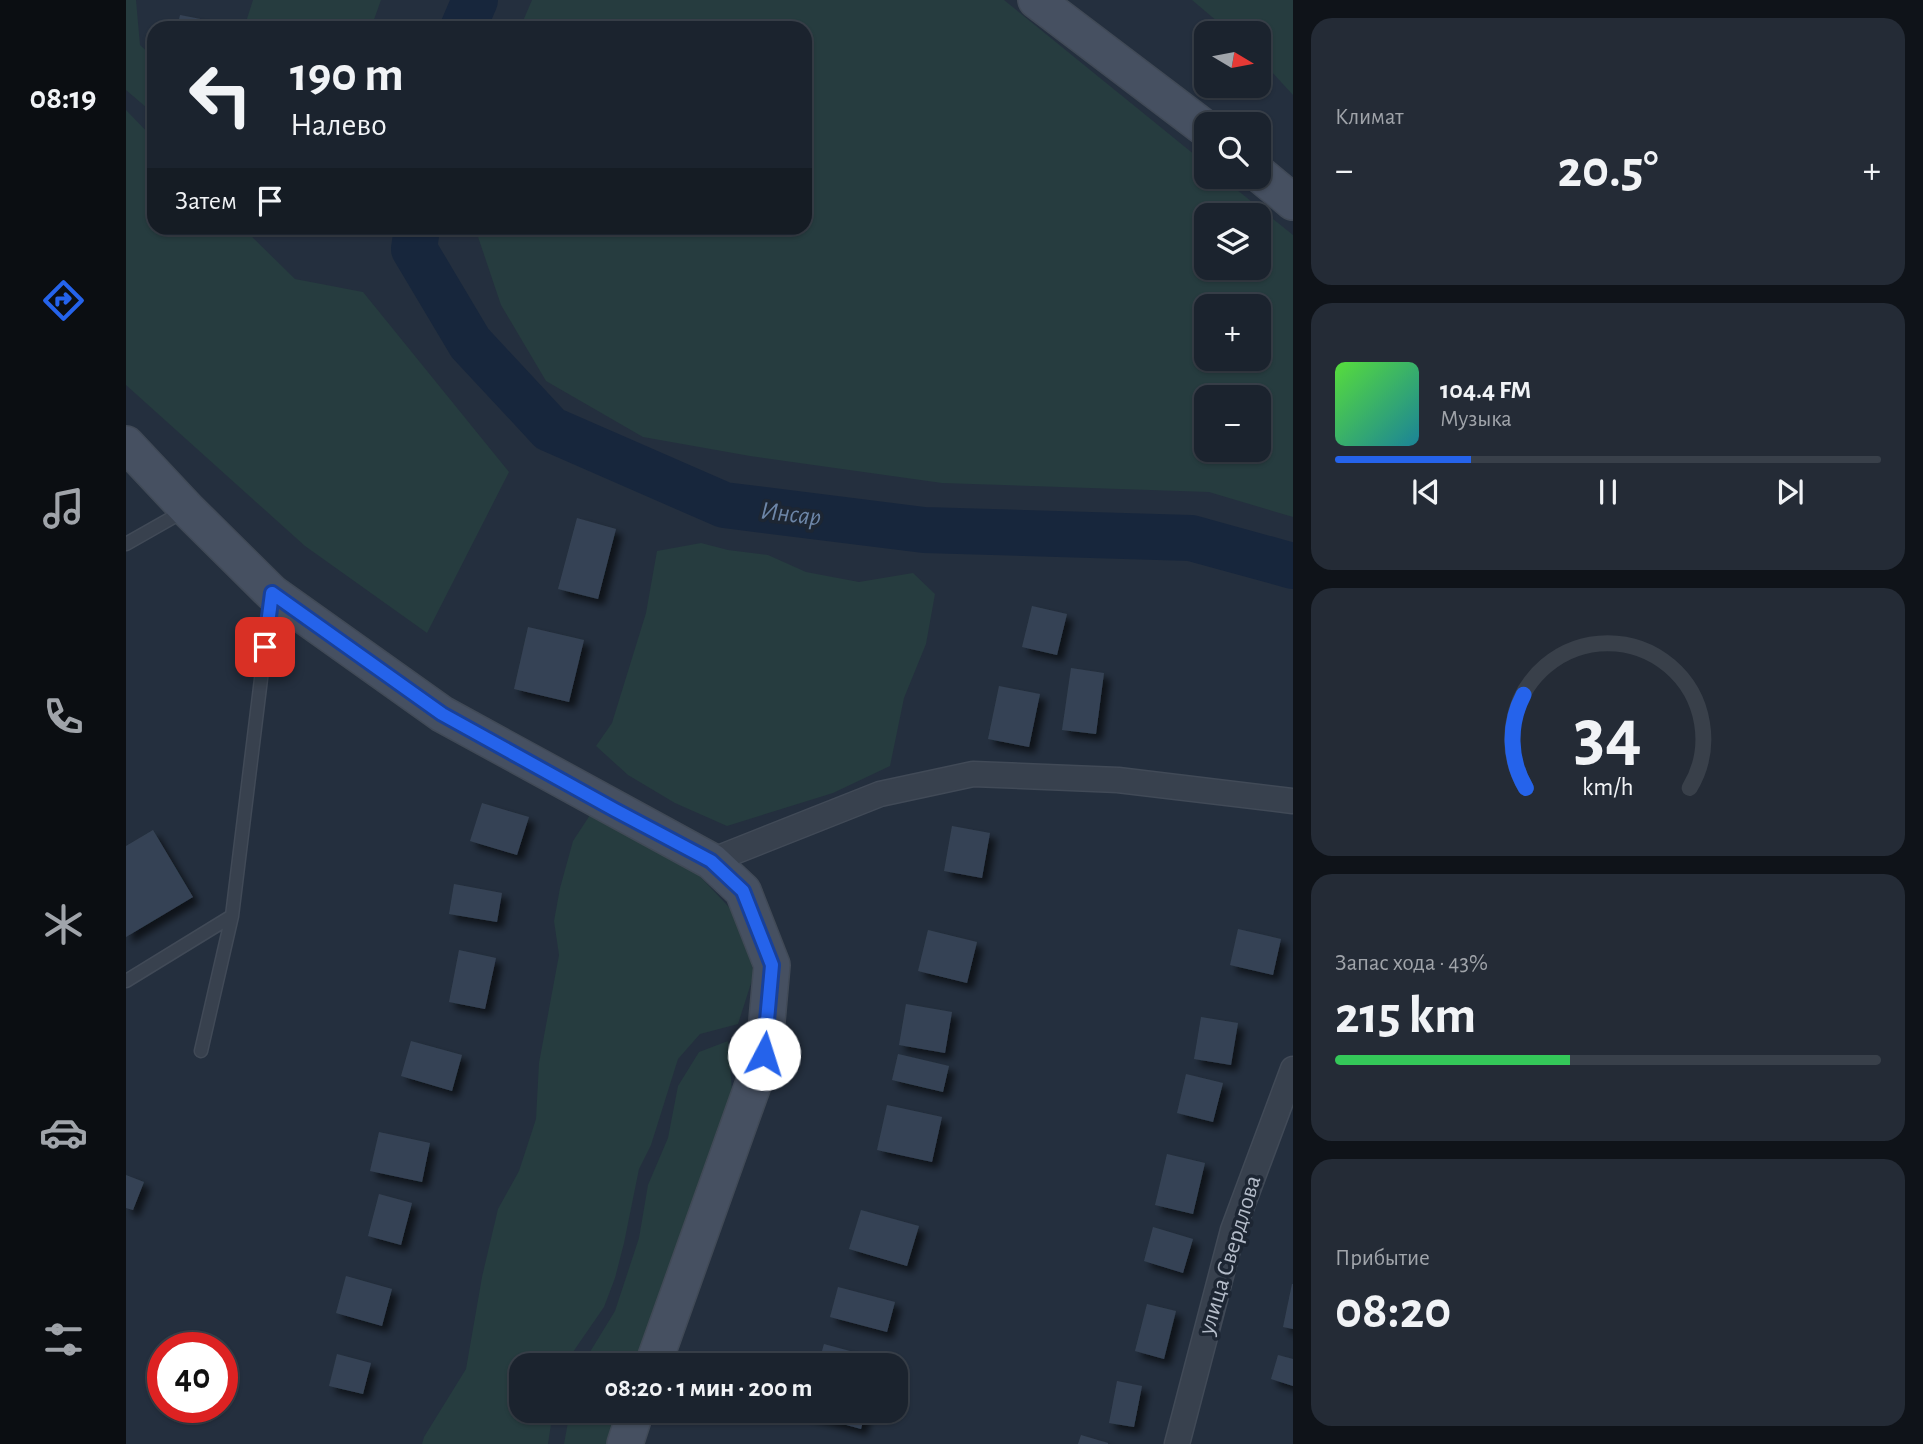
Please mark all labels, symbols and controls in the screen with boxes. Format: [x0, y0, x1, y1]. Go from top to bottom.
north arrow [1194, 21, 1270, 98]
map controls [1194, 21, 1271, 462]
icon: left [175, 49, 266, 140]
text: 190 m [290, 51, 404, 100]
text: 08:19 [30, 82, 96, 114]
text: Климат [1335, 106, 1404, 129]
text: Налево [290, 109, 387, 141]
button: search [1194, 112, 1271, 189]
text: 20.5° [1557, 144, 1659, 196]
text: − [1335, 152, 1353, 190]
text: + [1863, 152, 1881, 190]
icon: arrive [251, 182, 289, 220]
text: Затем [175, 188, 237, 214]
button: layers [1194, 203, 1271, 280]
icon: directions [39, 276, 88, 325]
button: + [1194, 294, 1271, 371]
text: 104.4 FM [1440, 377, 1531, 403]
button: − [1194, 385, 1271, 462]
text: Музыка [1440, 408, 1512, 431]
icon: previous [1407, 473, 1445, 511]
icon: pause [1589, 473, 1627, 511]
icon: next [1771, 473, 1809, 511]
icon: music [39, 484, 88, 533]
water label: Инсар [759, 497, 823, 531]
pin [235, 617, 295, 677]
icon: arrive [246, 628, 284, 666]
icon: phone [39, 692, 88, 741]
text: 34 [1574, 700, 1642, 773]
text: km/h [1582, 775, 1634, 800]
icon: climate [39, 900, 88, 949]
text: Запас хода · 43% [1335, 952, 1488, 975]
text: 215 km [1335, 990, 1476, 1042]
position arrow [727, 1017, 801, 1091]
icon: car [39, 1108, 88, 1157]
street label: улица Свердлова [1194, 1173, 1266, 1338]
text: Прибытие [1335, 1247, 1430, 1270]
text: 08:20 [1335, 1285, 1451, 1337]
icon: filters [39, 1315, 88, 1364]
speed limit sign: 40 [147, 1332, 238, 1423]
text: 08:20 · 1 мин · 200 m [605, 1375, 812, 1401]

